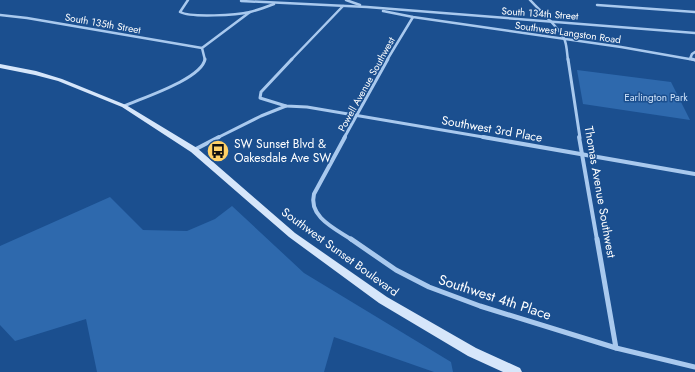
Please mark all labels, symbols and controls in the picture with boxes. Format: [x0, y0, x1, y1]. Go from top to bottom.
street label: South 134th Street [501, 3, 580, 24]
street label: South 135th Street [64, 9, 143, 38]
street label: Southwest Langston Road [514, 18, 622, 47]
street label: Powell Avenue Southwest [334, 34, 399, 134]
park label: Earlington Park [624, 90, 688, 105]
street label: Southwest 3rd Place [440, 111, 544, 147]
street label: Thomas Avenue Southwest [580, 125, 620, 259]
place label: SW Sunset Blvd & Oakesdale Ave SW [234, 135, 331, 167]
bus stop icon: SW Sunset Blvd & Oakesdale Ave SW [205, 138, 231, 164]
street label: Southwest Sunset Boulevard [278, 203, 402, 301]
street label: Southwest 4th Place [436, 269, 554, 325]

